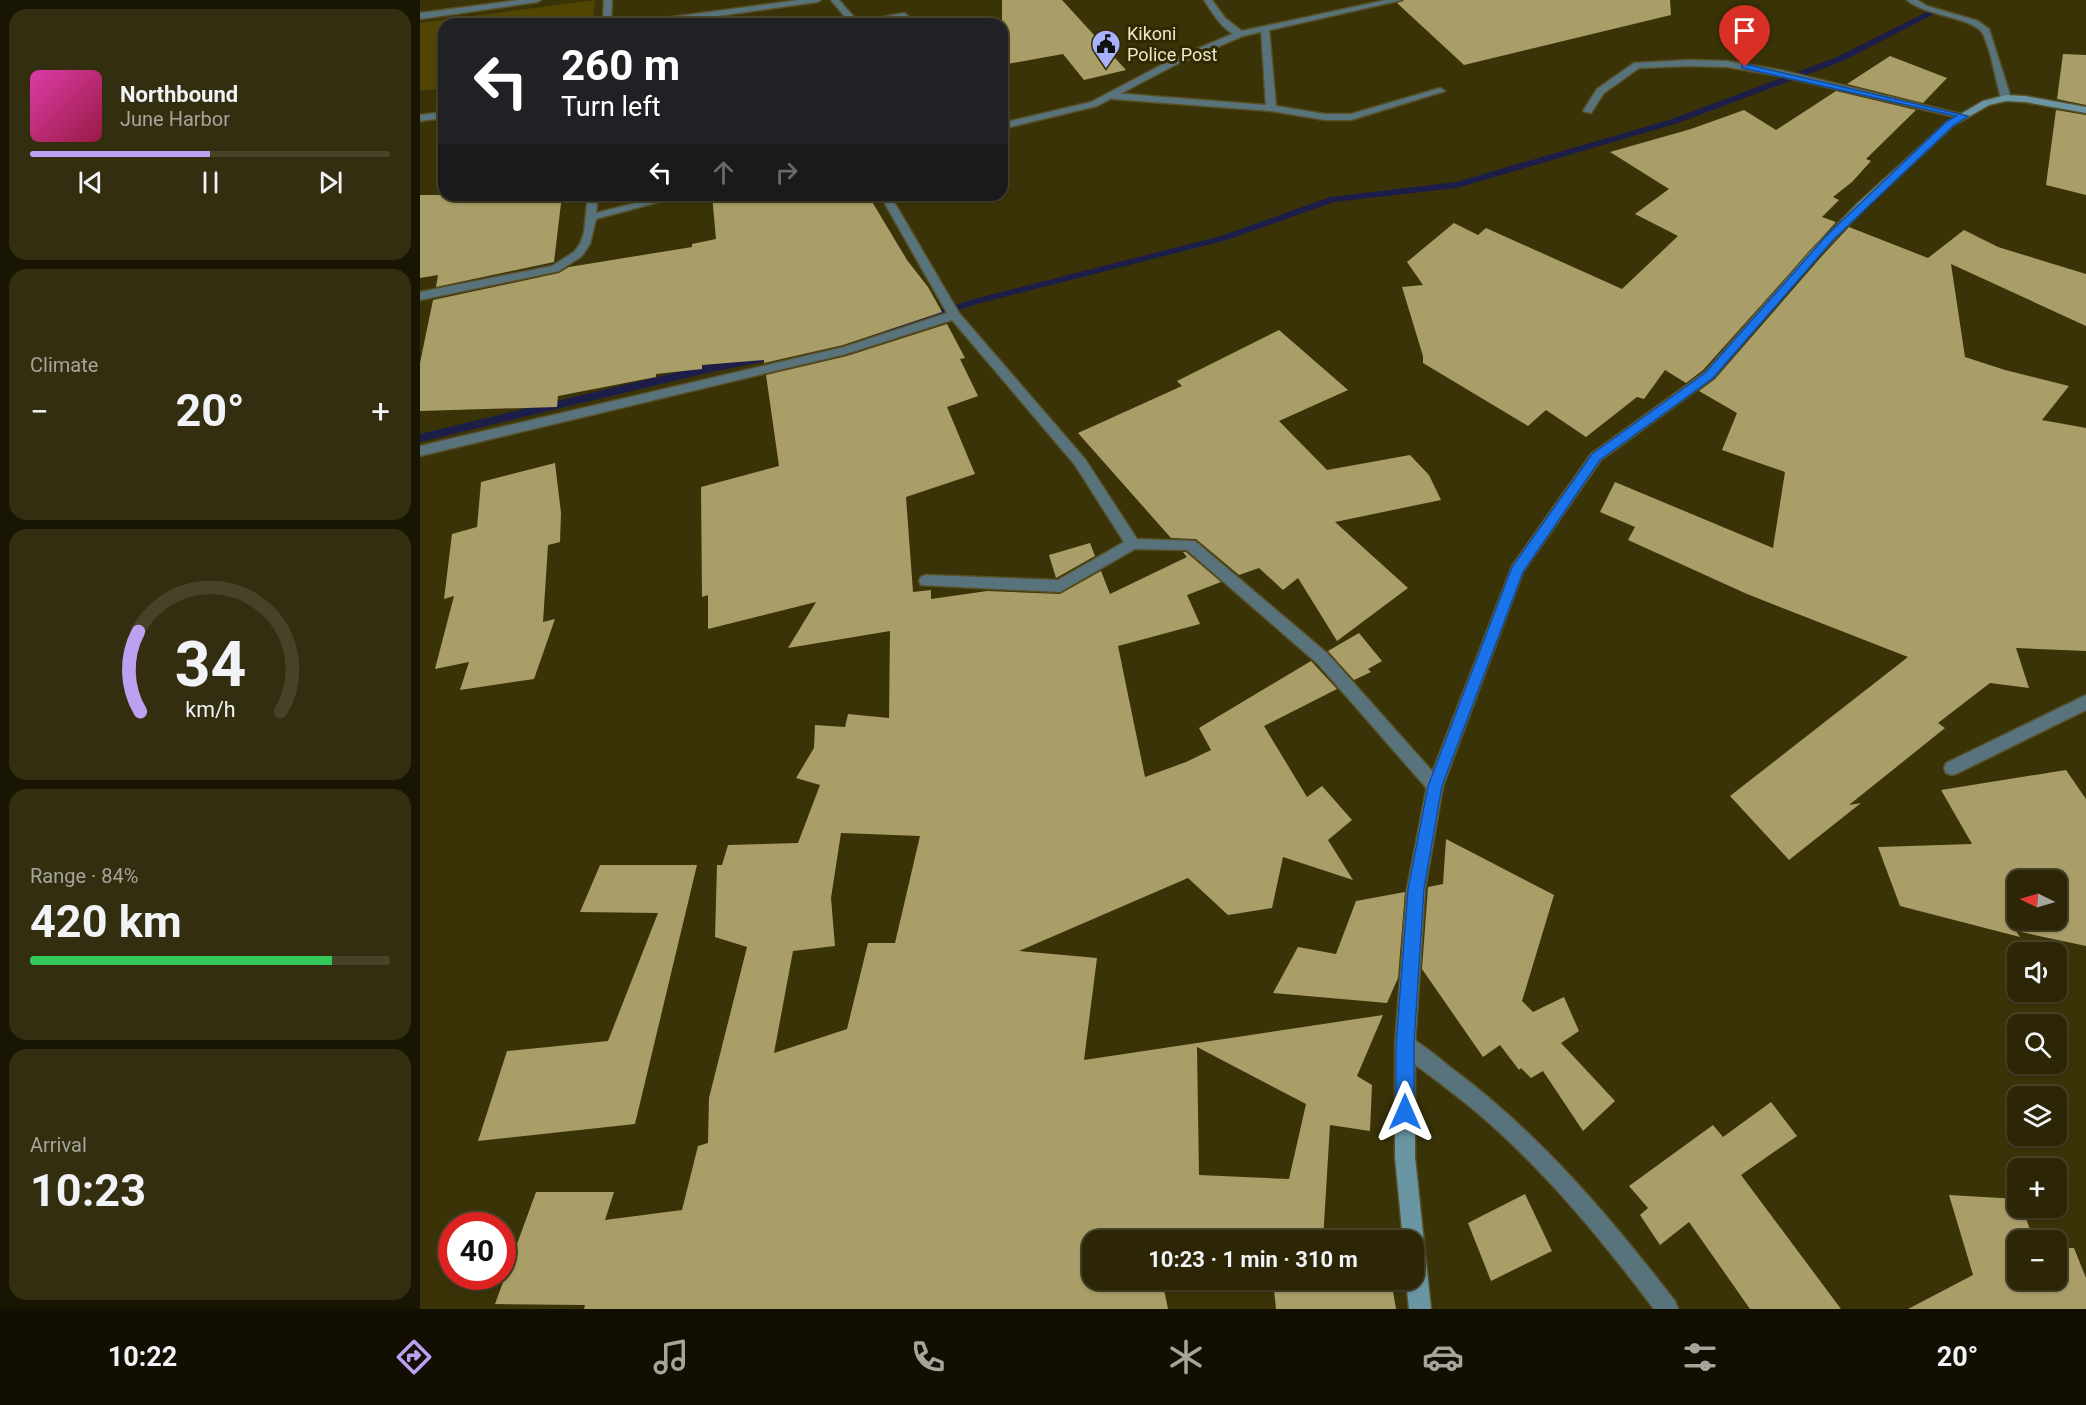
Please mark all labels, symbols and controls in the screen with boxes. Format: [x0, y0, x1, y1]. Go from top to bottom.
pin [1719, 5, 1770, 67]
icon: arrive [1728, 14, 1761, 47]
place label: Kikoni Police Post [1127, 23, 1217, 65]
public building icon: Kikoni Police Post [1090, 28, 1122, 70]
text: 260 m [561, 41, 680, 90]
icon: left [462, 42, 540, 120]
text: Northbound [120, 82, 238, 107]
text: Turn left [561, 91, 661, 123]
text: June Harbor [120, 107, 230, 131]
icon: left [644, 156, 677, 189]
icon: ahead [707, 156, 740, 189]
icon: right [770, 156, 803, 189]
icon: previous [74, 166, 107, 199]
icon: pause [194, 166, 227, 199]
icon: next [314, 166, 347, 199]
text: Climate [30, 353, 98, 377]
text: 20° [175, 384, 245, 437]
text: − [30, 392, 49, 431]
text: + [371, 392, 390, 431]
text: 34 [174, 628, 246, 701]
text: km/h [185, 697, 235, 722]
text: Range · 84% [30, 864, 138, 888]
north arrow [2007, 870, 2067, 930]
map controls [2007, 870, 2067, 1290]
text: 420 km [30, 895, 182, 948]
button: sound [2007, 942, 2067, 1002]
button: search [2007, 1014, 2067, 1074]
position arrow [1373, 1080, 1437, 1144]
button: layers [2007, 1086, 2067, 1146]
text: Arrival [30, 1133, 87, 1157]
button: + [2007, 1158, 2067, 1218]
text: 10:23 [30, 1164, 146, 1217]
speed limit sign: 40 [438, 1212, 516, 1290]
button: − [2007, 1230, 2067, 1290]
text: 10:23 · 1 min · 310 m [1148, 1247, 1358, 1272]
icon: directions [393, 1336, 435, 1378]
icon: music [650, 1336, 692, 1378]
icon: phone [907, 1336, 949, 1378]
icon: climate [1165, 1336, 1207, 1378]
icon: car [1422, 1336, 1464, 1378]
icon: filters [1679, 1336, 1721, 1378]
text: 10:22 [108, 1341, 177, 1373]
text: 20° [1937, 1341, 1978, 1373]

